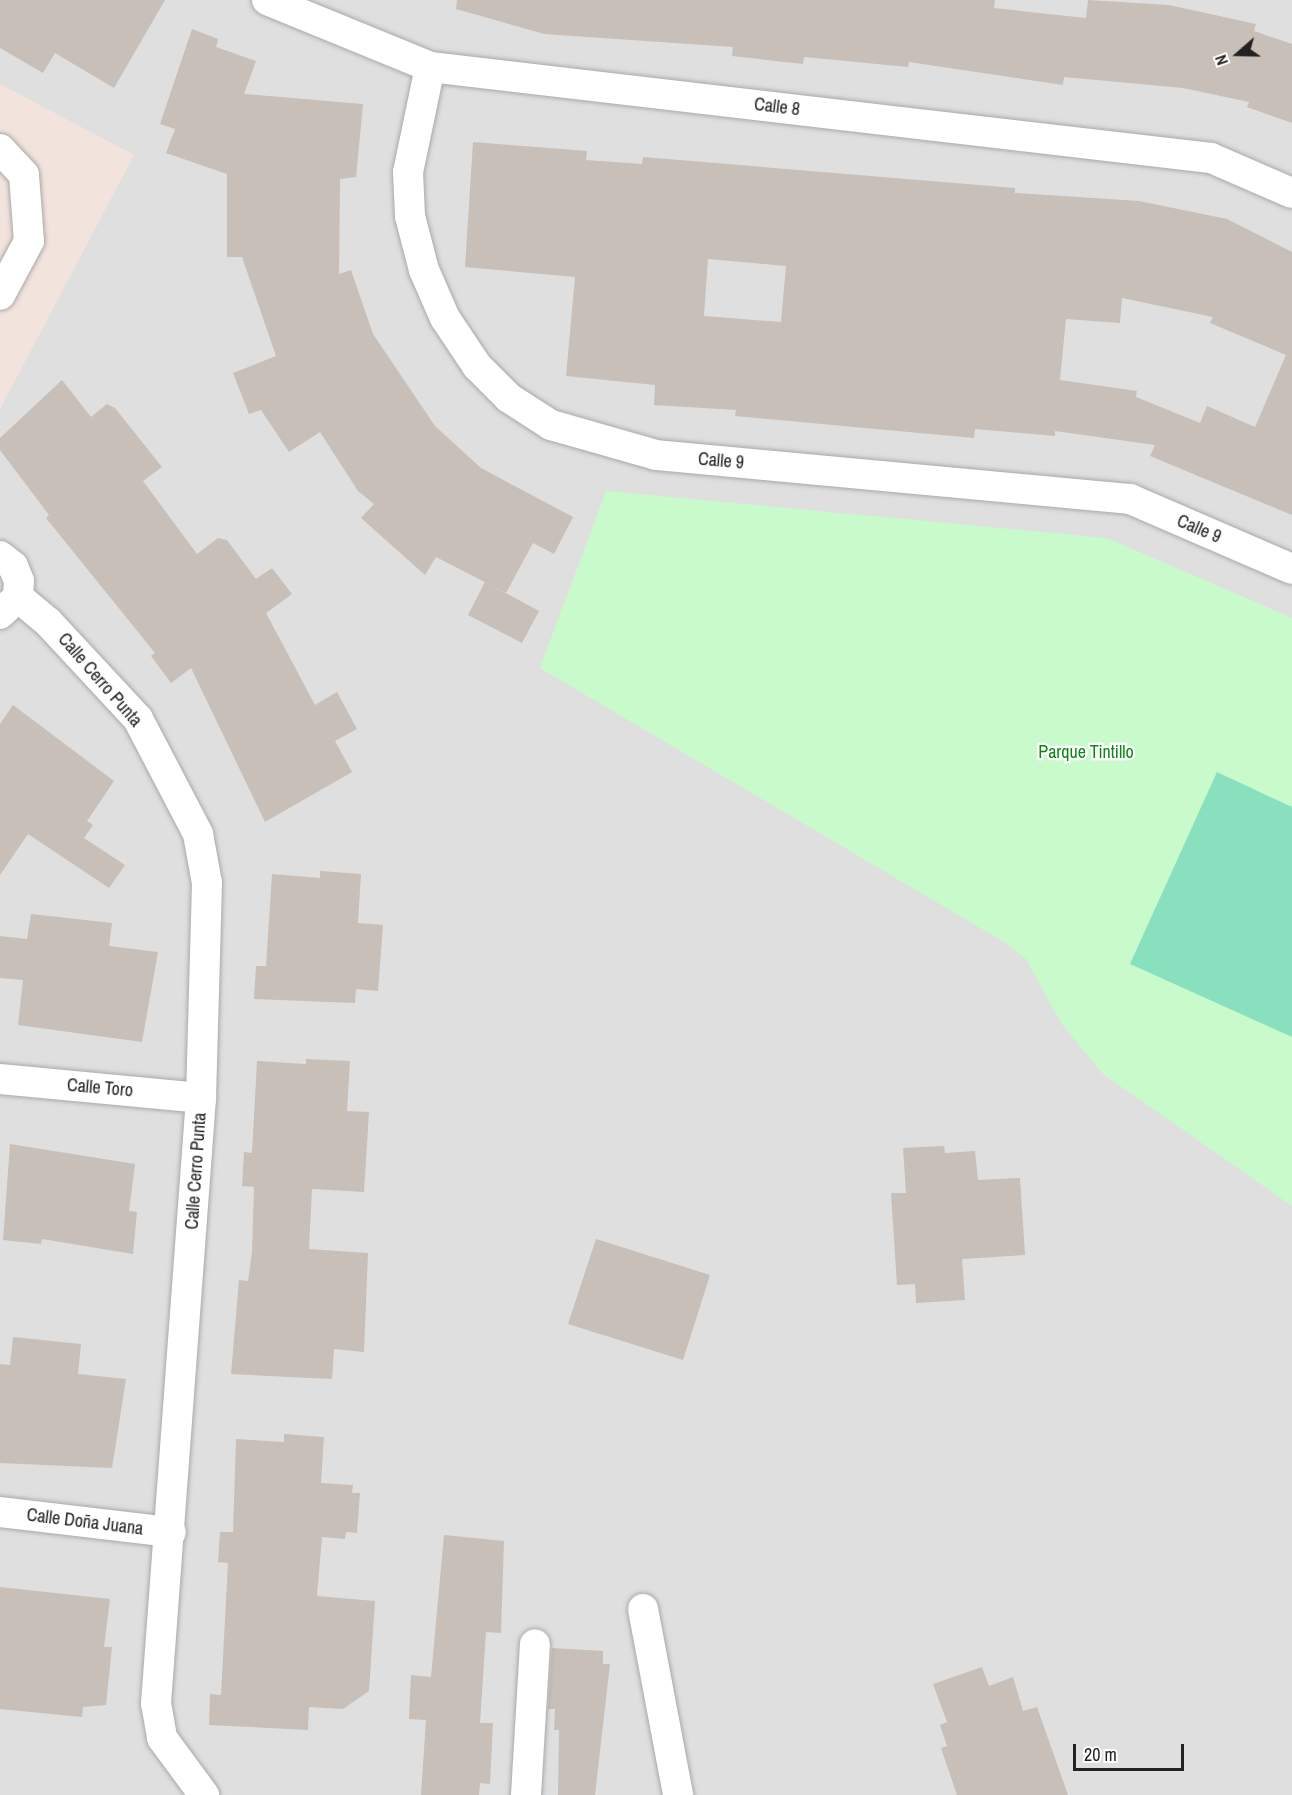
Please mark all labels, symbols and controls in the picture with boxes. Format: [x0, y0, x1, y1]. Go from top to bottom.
north arrow [1208, 24, 1268, 84]
text: N [1209, 52, 1233, 68]
street label: Calle 8 [753, 93, 801, 121]
street label: Calle 9 [697, 448, 745, 474]
street label: Calle 9 [1174, 510, 1224, 548]
street label: Calle Cerro Punta [53, 629, 147, 731]
park label: Parque Tintillo [1038, 741, 1134, 763]
street label: Calle Toro [66, 1074, 134, 1102]
street label: Calle Cerro Punta [181, 1112, 211, 1230]
street label: Calle Doña Juana [25, 1504, 145, 1540]
scale bar [1076, 1732, 1187, 1770]
text: 20 m [1084, 1742, 1117, 1767]

